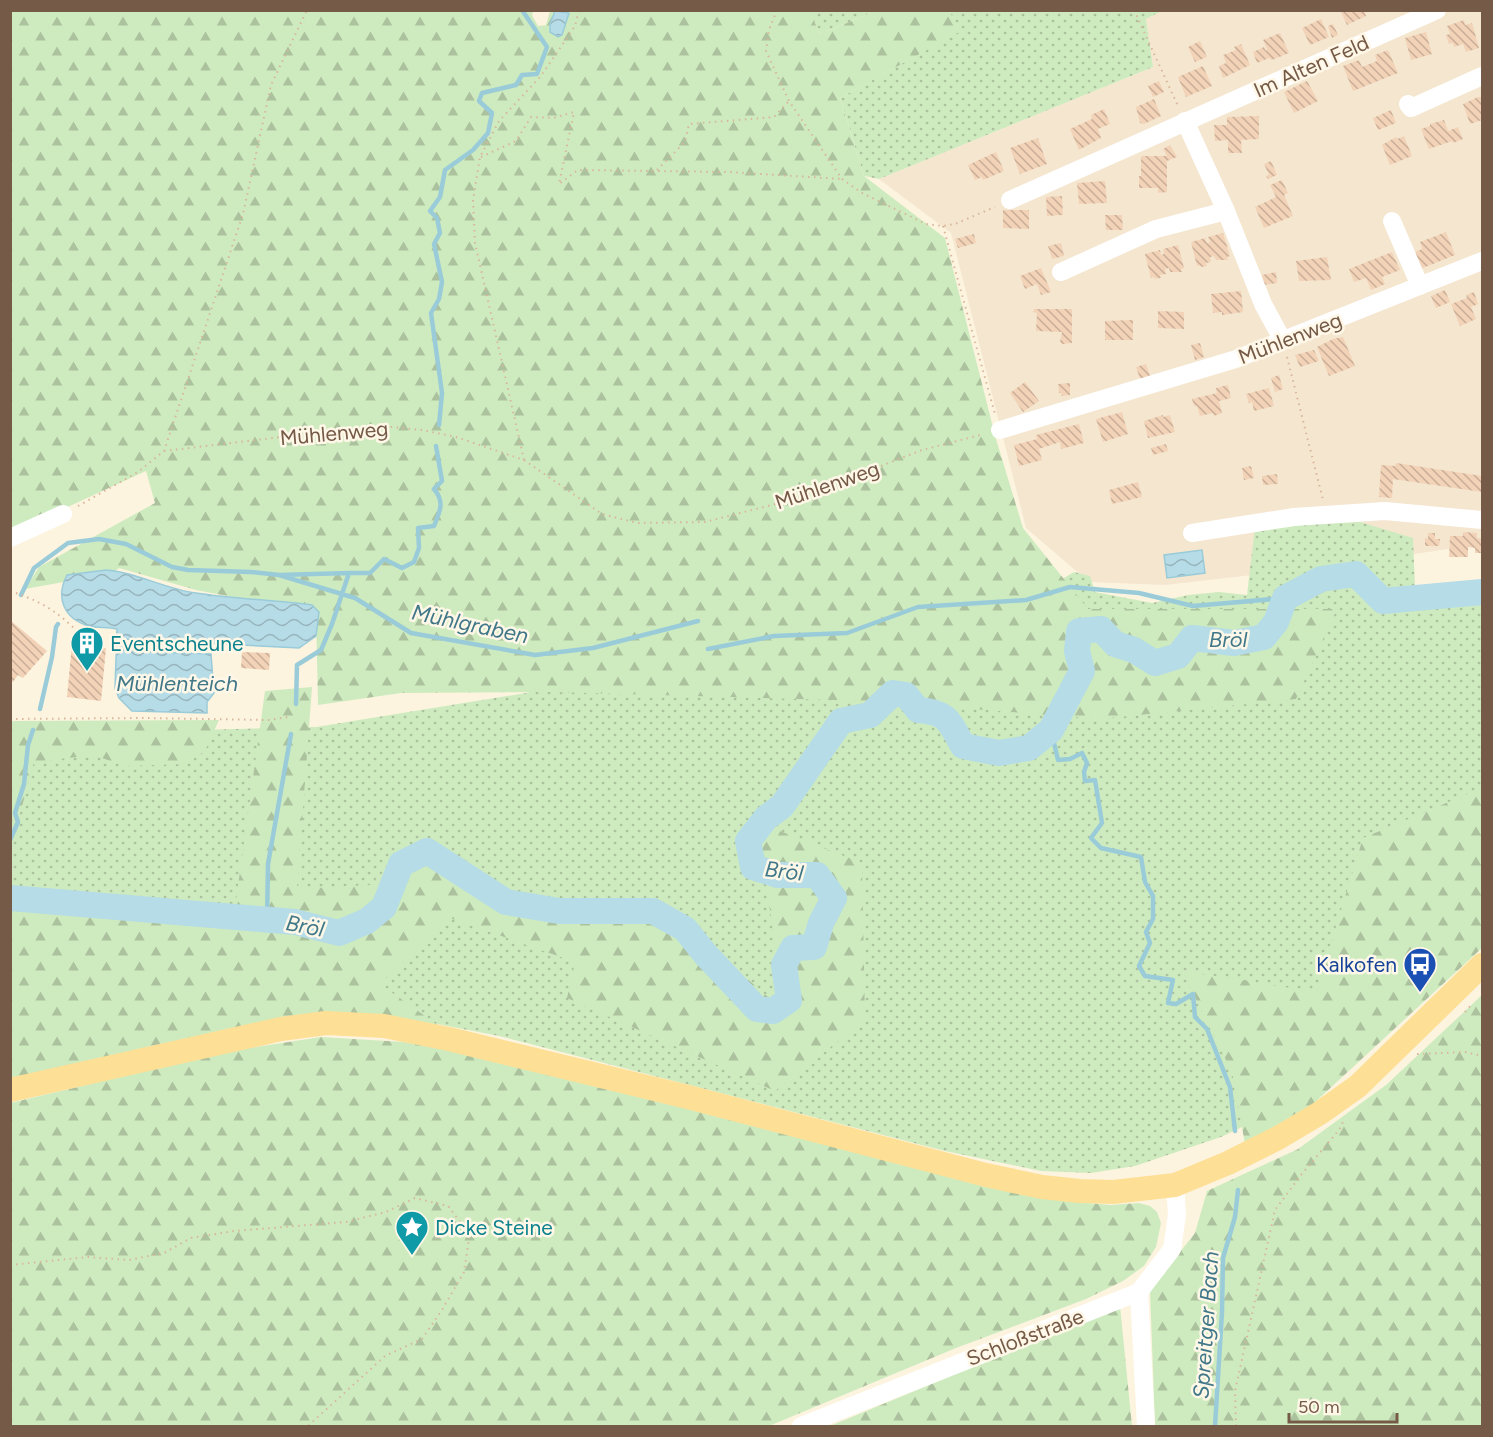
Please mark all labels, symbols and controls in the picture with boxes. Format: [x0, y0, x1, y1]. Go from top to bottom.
street label: Im Alten Feld [1249, 29, 1373, 103]
street label: Mühlenweg [1235, 307, 1345, 369]
street label: Mühlenweg [279, 416, 389, 450]
street label: Mühlenweg [771, 455, 883, 515]
water label: Mühlgraben [409, 598, 531, 650]
building icon: Eventscheune [69, 625, 105, 672]
water label: Bröl [1209, 626, 1247, 653]
place label: Eventscheune [110, 631, 243, 656]
water label: Mühlenteich [116, 670, 238, 697]
water label: Bröl [763, 855, 805, 887]
water label: Bröl [283, 909, 327, 943]
bus stop icon: Kalkofen [1402, 946, 1438, 993]
place label: Kalkofen [1316, 952, 1397, 977]
place icon: Dicke Steine [394, 1209, 430, 1256]
place label: Dicke Steine [435, 1215, 553, 1240]
water label: Spreitger Bach [1187, 1250, 1225, 1400]
street label: Schloßstraße [963, 1303, 1087, 1371]
scale bar [1289, 1386, 1397, 1424]
text: 50 m [1298, 1396, 1340, 1418]

